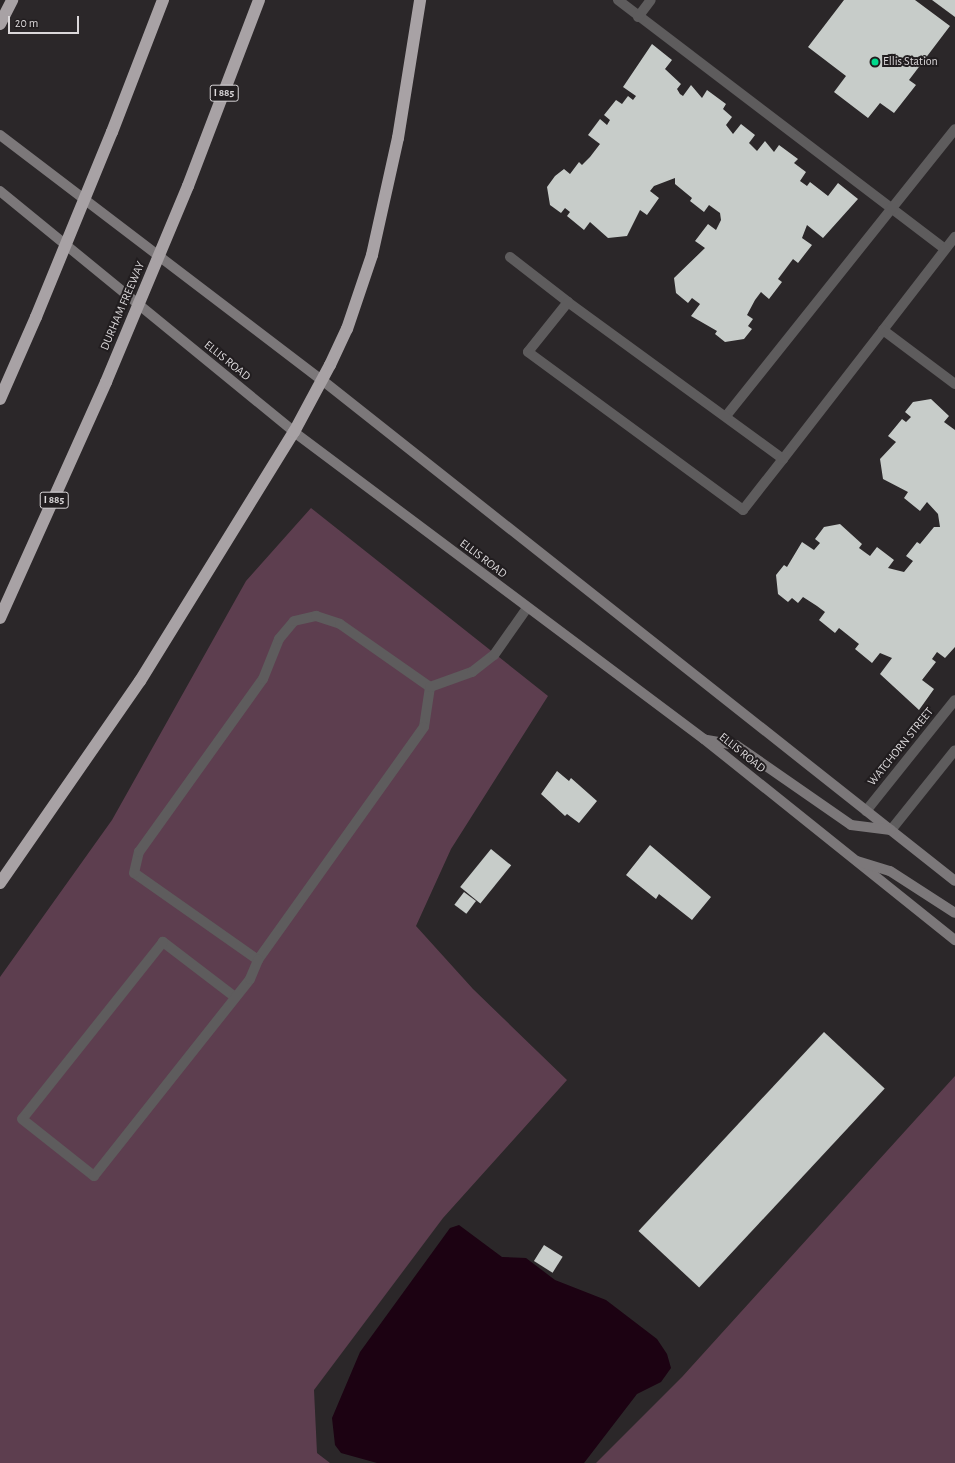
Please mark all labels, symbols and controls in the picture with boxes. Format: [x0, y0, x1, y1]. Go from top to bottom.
scale bar [10, 8, 81, 34]
text: 20 m [15, 17, 38, 29]
place label: Ellis Station [883, 55, 938, 69]
marker: Ellis Station [870, 57, 880, 67]
road number: I 885 [209, 84, 239, 102]
street label: DURHAM FREEWAY [98, 259, 148, 353]
street label: ELLIS ROAD [201, 338, 253, 384]
road number: I 885 [39, 491, 69, 509]
street label: ELLIS ROAD [457, 537, 509, 581]
street label: WATCHORN STREET [865, 705, 937, 789]
street label: ELLIS ROAD [716, 730, 768, 776]

